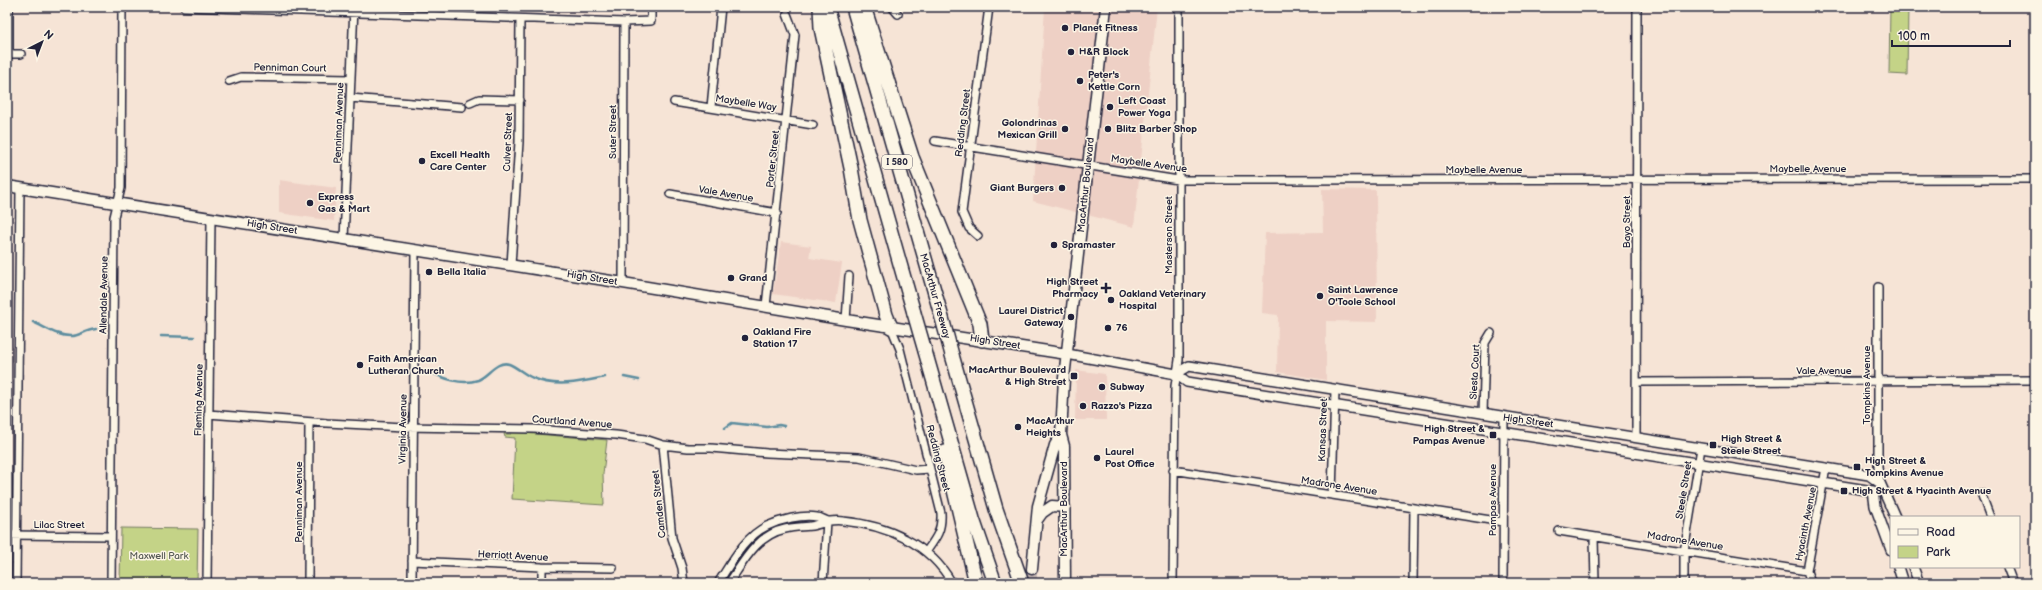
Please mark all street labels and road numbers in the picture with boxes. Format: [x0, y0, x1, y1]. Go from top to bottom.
street label: Penniman Court [254, 61, 326, 75]
street label: Penniman Avenue [332, 82, 346, 164]
street label: Redding Street [953, 88, 973, 158]
street label: Maybelle Way [715, 92, 778, 114]
street label: Suter Street [607, 105, 619, 159]
street label: Culver Street [501, 112, 515, 172]
street label: Porter Street [764, 130, 782, 188]
street label: MacArthur Boulevard [1075, 137, 1097, 233]
street label: Maybelle Avenue [1110, 153, 1188, 175]
road number: I 580 [882, 155, 912, 169]
street label: Maybelle Avenue [1770, 163, 1847, 175]
street label: Maybelle Avenue [1446, 164, 1523, 176]
street label: Vale Avenue [698, 183, 754, 205]
street label: Masterson Street [1163, 196, 1175, 274]
street label: Bayo Street [1621, 196, 1633, 248]
street label: High Street [246, 217, 298, 237]
street label: MacArthur Freeway [917, 252, 953, 340]
street label: Allendale Avenue [97, 256, 111, 334]
street label: High Street [566, 268, 618, 288]
street label: High Street [969, 332, 1021, 352]
street label: Siesta Court [1468, 344, 1482, 400]
street label: Tompkins Avenue [1861, 346, 1873, 424]
street label: Fleming Avenue [192, 364, 206, 436]
street label: Vale Avenue [1796, 365, 1852, 377]
street label: Virginia Avenue [396, 394, 410, 464]
street label: Kansas Street [1316, 398, 1330, 462]
street label: High Street [1502, 412, 1554, 430]
street label: Courtland Avenue [531, 413, 613, 431]
street label: Redding Street [923, 423, 953, 493]
street label: Steele Street [1673, 460, 1695, 520]
street label: Penniman Avenue [293, 461, 305, 543]
street label: MacArthur Boulevard [1058, 461, 1070, 557]
street label: Pampas Avenue [1487, 464, 1499, 536]
street label: Camden Street [649, 469, 669, 539]
street label: Madrone Avenue [1300, 474, 1378, 498]
street label: Hyacinth Avenue [1793, 486, 1819, 562]
street label: Lilac Street [33, 519, 85, 531]
street label: Madrone Avenue [1646, 529, 1724, 553]
street label: Herriott Avenue [477, 548, 549, 564]

